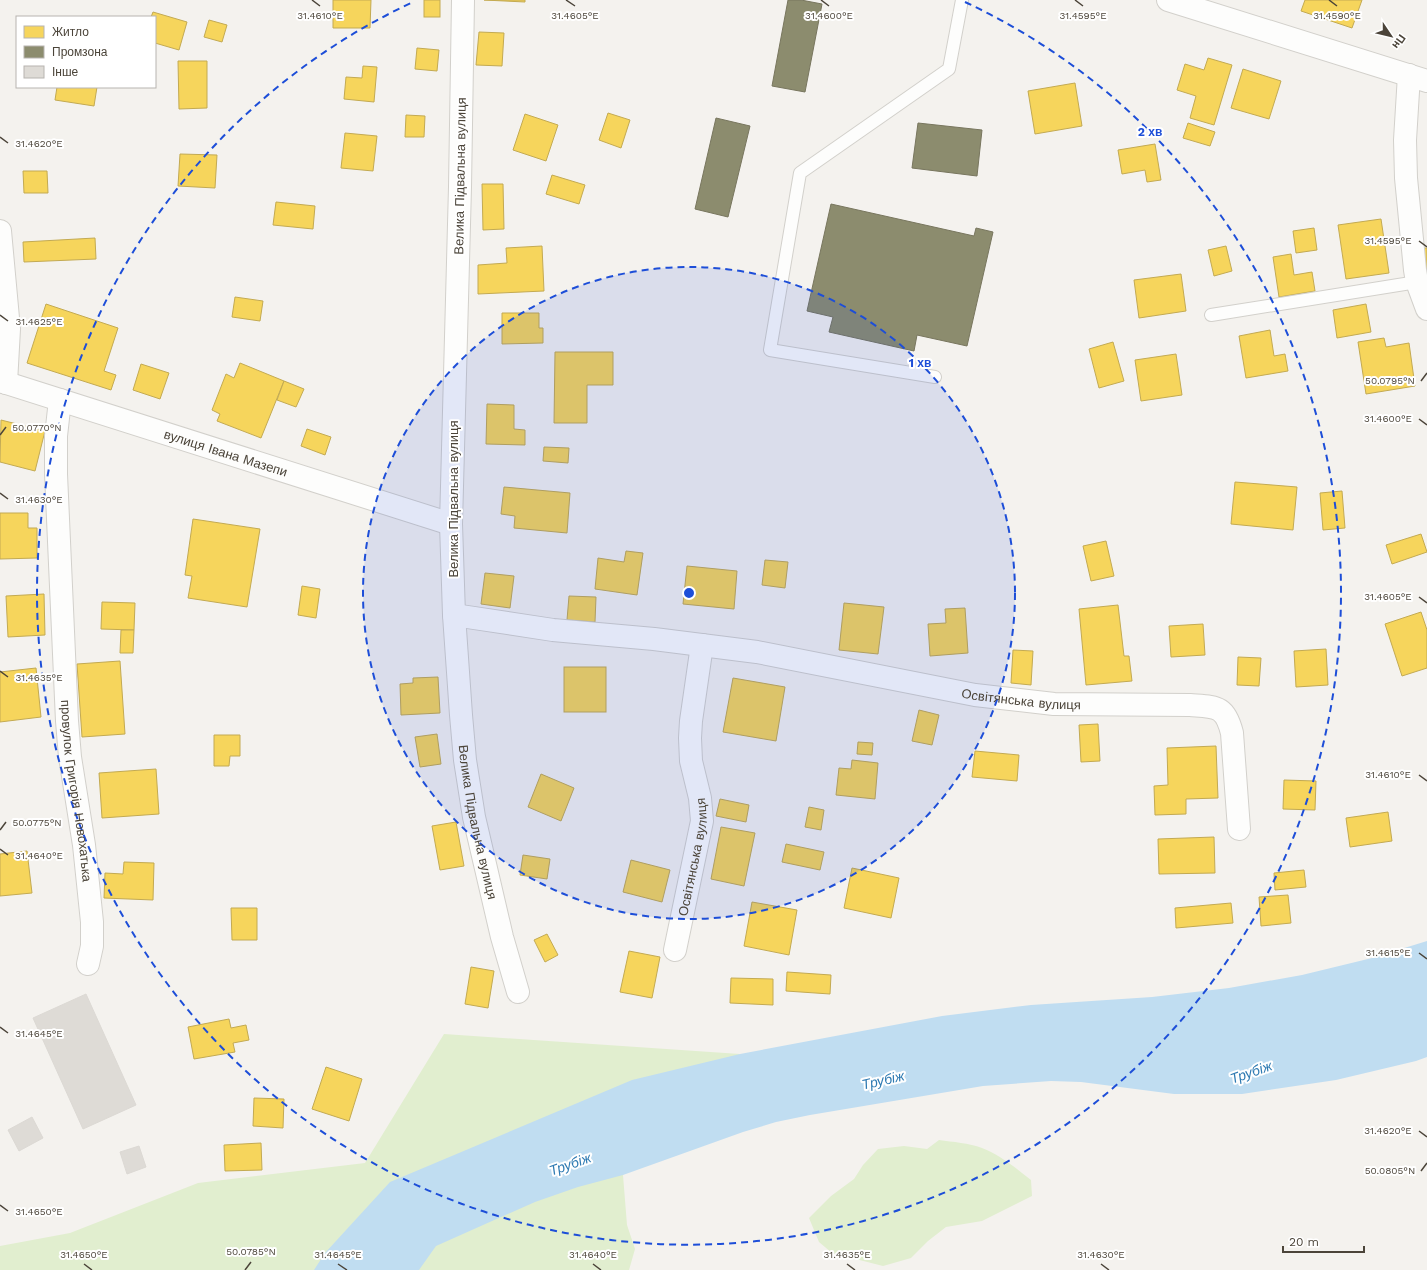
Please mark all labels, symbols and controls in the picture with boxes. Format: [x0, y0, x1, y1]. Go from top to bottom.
text: 31.4610°E [297, 10, 343, 21]
text: 31.4605°E [551, 10, 599, 21]
text: 31.4600°E [805, 10, 853, 21]
text: 31.4595°E [1059, 10, 1107, 21]
text: 31.4590°E [1313, 10, 1361, 21]
legend [16, 16, 156, 88]
north arrow [1371, 16, 1411, 56]
text: Житло [52, 25, 89, 39]
text: Пн [1389, 32, 1408, 51]
text: Промзона [52, 45, 108, 59]
text: Інше [52, 65, 79, 79]
street label: Велика Підвальна вулиця [451, 97, 469, 255]
text: 2 хв [1138, 125, 1162, 139]
text: 31.4620°E [15, 138, 63, 149]
text: 31.4595°E [1364, 235, 1412, 246]
text: 31.4625°E [15, 316, 63, 327]
text: 1 хв [909, 356, 931, 370]
text: 50.0795°N [1365, 375, 1415, 386]
text: 31.4600°E [1364, 413, 1412, 424]
street label: Велика Підвальна вулиця [446, 420, 461, 578]
text: 50.0770°N [12, 422, 62, 433]
street label: вулиця Івана Мазепи [162, 426, 289, 479]
text: 31.4630°E [15, 494, 63, 505]
centre of rings [682, 586, 696, 600]
text: 31.4605°E [1364, 591, 1412, 602]
text: 31.4635°E [15, 672, 63, 683]
street label: Освітянська вулиця [960, 685, 1081, 712]
street label: провулок Григорія Новохатька [59, 700, 95, 883]
street label: Велика Підвальна вулиця [456, 744, 500, 901]
text: 31.4610°E [1365, 769, 1411, 780]
street label: Освітянська вулиця [675, 797, 710, 917]
text: 50.0775°N [12, 817, 62, 828]
text: 31.4640°E [15, 850, 63, 861]
text: 31.4615°E [1365, 947, 1411, 958]
text: 31.4645°E [15, 1028, 63, 1039]
water label: Трубіж [1228, 1057, 1275, 1087]
water label: Трубіж [860, 1067, 907, 1093]
text: 31.4620°E [1364, 1125, 1412, 1136]
water label: Трубіж [547, 1149, 594, 1179]
text: 50.0805°N [1365, 1165, 1415, 1176]
text: 31.4650°E [15, 1206, 63, 1217]
scale bar [1283, 1228, 1364, 1254]
text: 20 m [1289, 1235, 1319, 1249]
text: 50.0785°N [226, 1246, 276, 1257]
text: 31.4650°E [60, 1249, 108, 1260]
text: 31.4645°E [314, 1249, 362, 1260]
text: 31.4640°E [569, 1249, 617, 1260]
text: 31.4635°E [823, 1249, 871, 1260]
text: 31.4630°E [1077, 1249, 1125, 1260]

